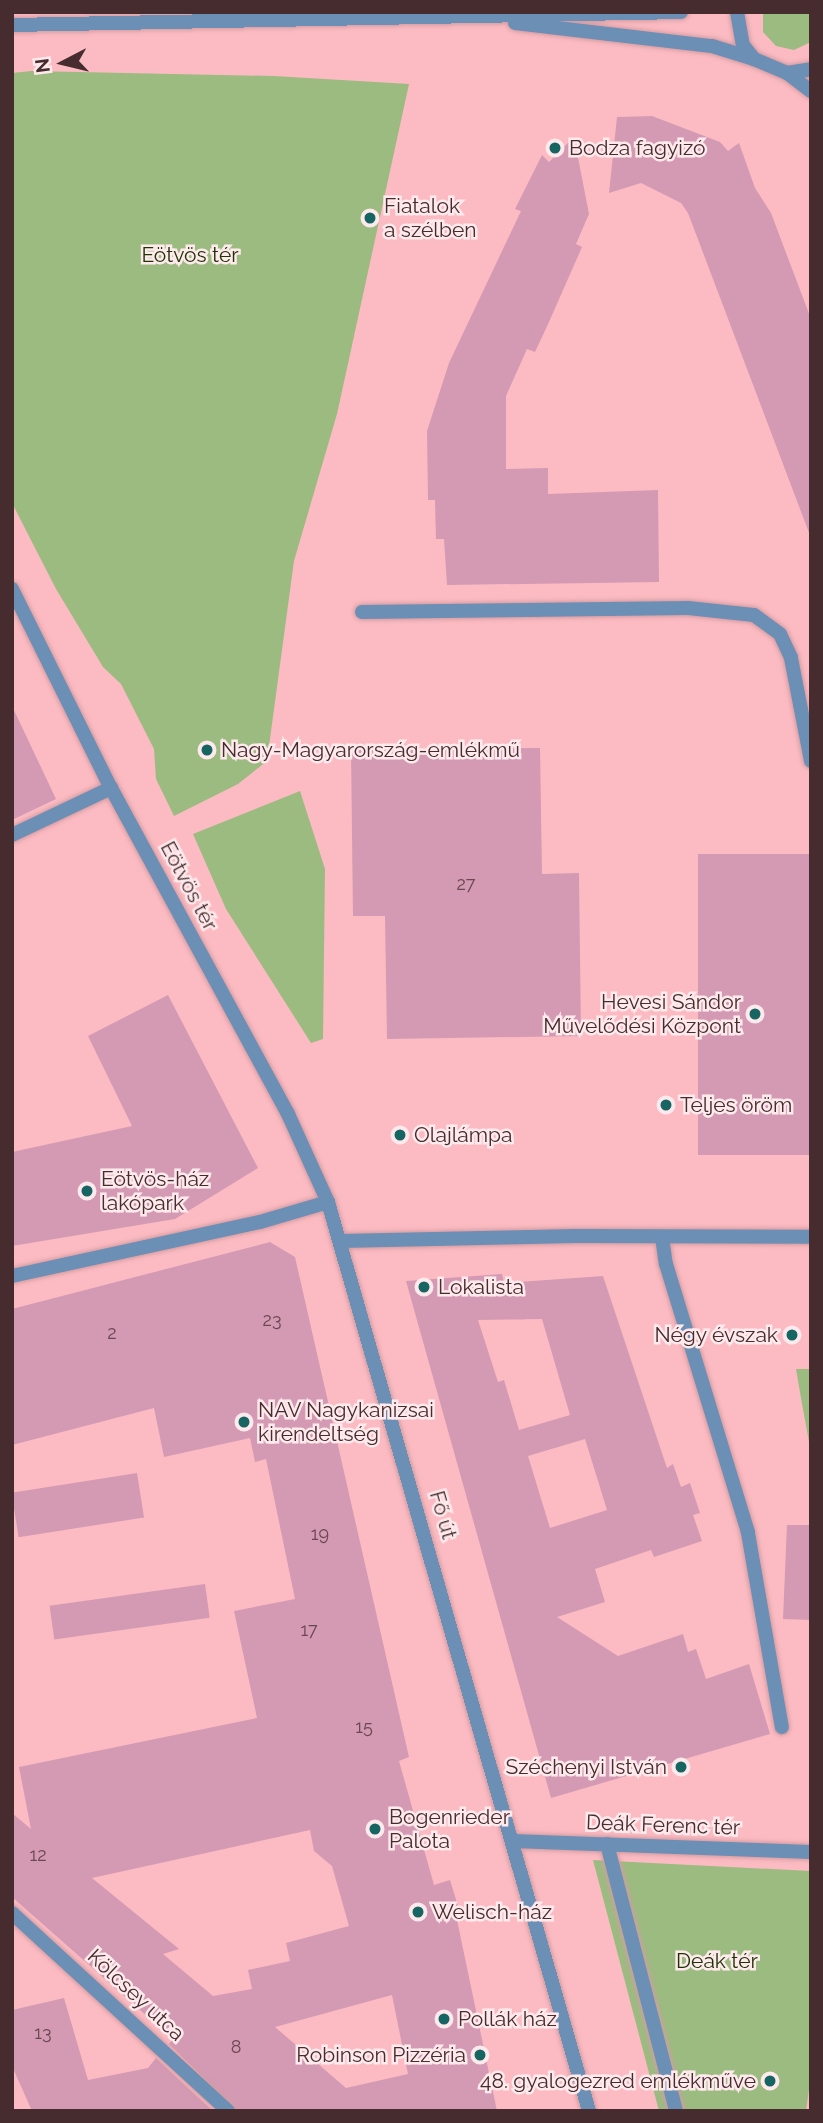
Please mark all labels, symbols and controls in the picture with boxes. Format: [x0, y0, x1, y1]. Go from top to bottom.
north arrow [28, 28, 98, 98]
text: N [30, 57, 54, 74]
place label: Bodza fagyizó [569, 135, 706, 161]
marker: Bodza fagyizó [547, 140, 563, 156]
place label: Fiatalok a szélben [384, 193, 477, 243]
marker: Fiatalok a szélben [362, 210, 378, 226]
park label: Eötvös tér [141, 242, 239, 268]
place label: Nagy-Magyarország-emlékmű [221, 737, 520, 763]
marker: Nagy-Magyarország-emlékmű [199, 742, 215, 758]
street label: Eötvös tér [155, 837, 223, 935]
house number: 27 [456, 873, 476, 895]
place label: Hevesi Sándor Művelődési Központ [543, 989, 741, 1039]
marker: Hevesi Sándor Művelődési Központ [747, 1006, 763, 1022]
place label: Teljes öröm [680, 1092, 792, 1118]
marker: Teljes öröm [658, 1097, 674, 1113]
place label: Olajlámpa [414, 1122, 513, 1148]
marker: Olajlámpa [392, 1127, 408, 1143]
place label: Eötvös-ház lakópark [101, 1166, 209, 1216]
marker: Eötvös-ház lakópark [79, 1183, 95, 1199]
place label: Lokalista [438, 1274, 524, 1300]
marker: Lokalista [416, 1279, 432, 1295]
house number: 23 [263, 1309, 281, 1331]
house number: 2 [107, 1322, 117, 1344]
place label: Négy évszak [654, 1322, 778, 1348]
marker: Négy évszak [784, 1327, 800, 1343]
place label: NAV Nagykanizsai kirendeltség [258, 1397, 435, 1447]
marker: NAV Nagykanizsai kirendeltség [236, 1414, 252, 1430]
street label: Fő út [424, 1488, 462, 1542]
house number: 19 [311, 1523, 329, 1545]
house number: 17 [300, 1619, 318, 1641]
house number: 15 [355, 1716, 373, 1738]
place label: Széchenyi István [506, 1754, 667, 1780]
marker: Széchenyi István [673, 1759, 689, 1775]
place label: Bogenrieder Palota [389, 1804, 510, 1854]
street label: Deák Ferenc tér [585, 1810, 741, 1840]
marker: Bogenrieder Palota [367, 1821, 383, 1837]
house number: 12 [29, 1844, 47, 1866]
place label: Welisch-ház [432, 1899, 552, 1925]
marker: Welisch-ház [410, 1904, 426, 1920]
street label: Kölcsey utca [82, 1944, 190, 2046]
park label: Deák tér [676, 1948, 758, 1974]
place label: Pollák ház [458, 2006, 557, 2032]
marker: Pollák ház [436, 2011, 452, 2027]
house number: 13 [34, 2022, 52, 2044]
house number: 8 [231, 2036, 241, 2058]
place label: Robinson Pizzéria [296, 2042, 466, 2068]
marker: Robinson Pizzéria [472, 2047, 488, 2063]
place label: 48. gyalogezred emlékműve [480, 2068, 756, 2094]
marker: 48. gyalogezred emlékműve [762, 2073, 778, 2089]

